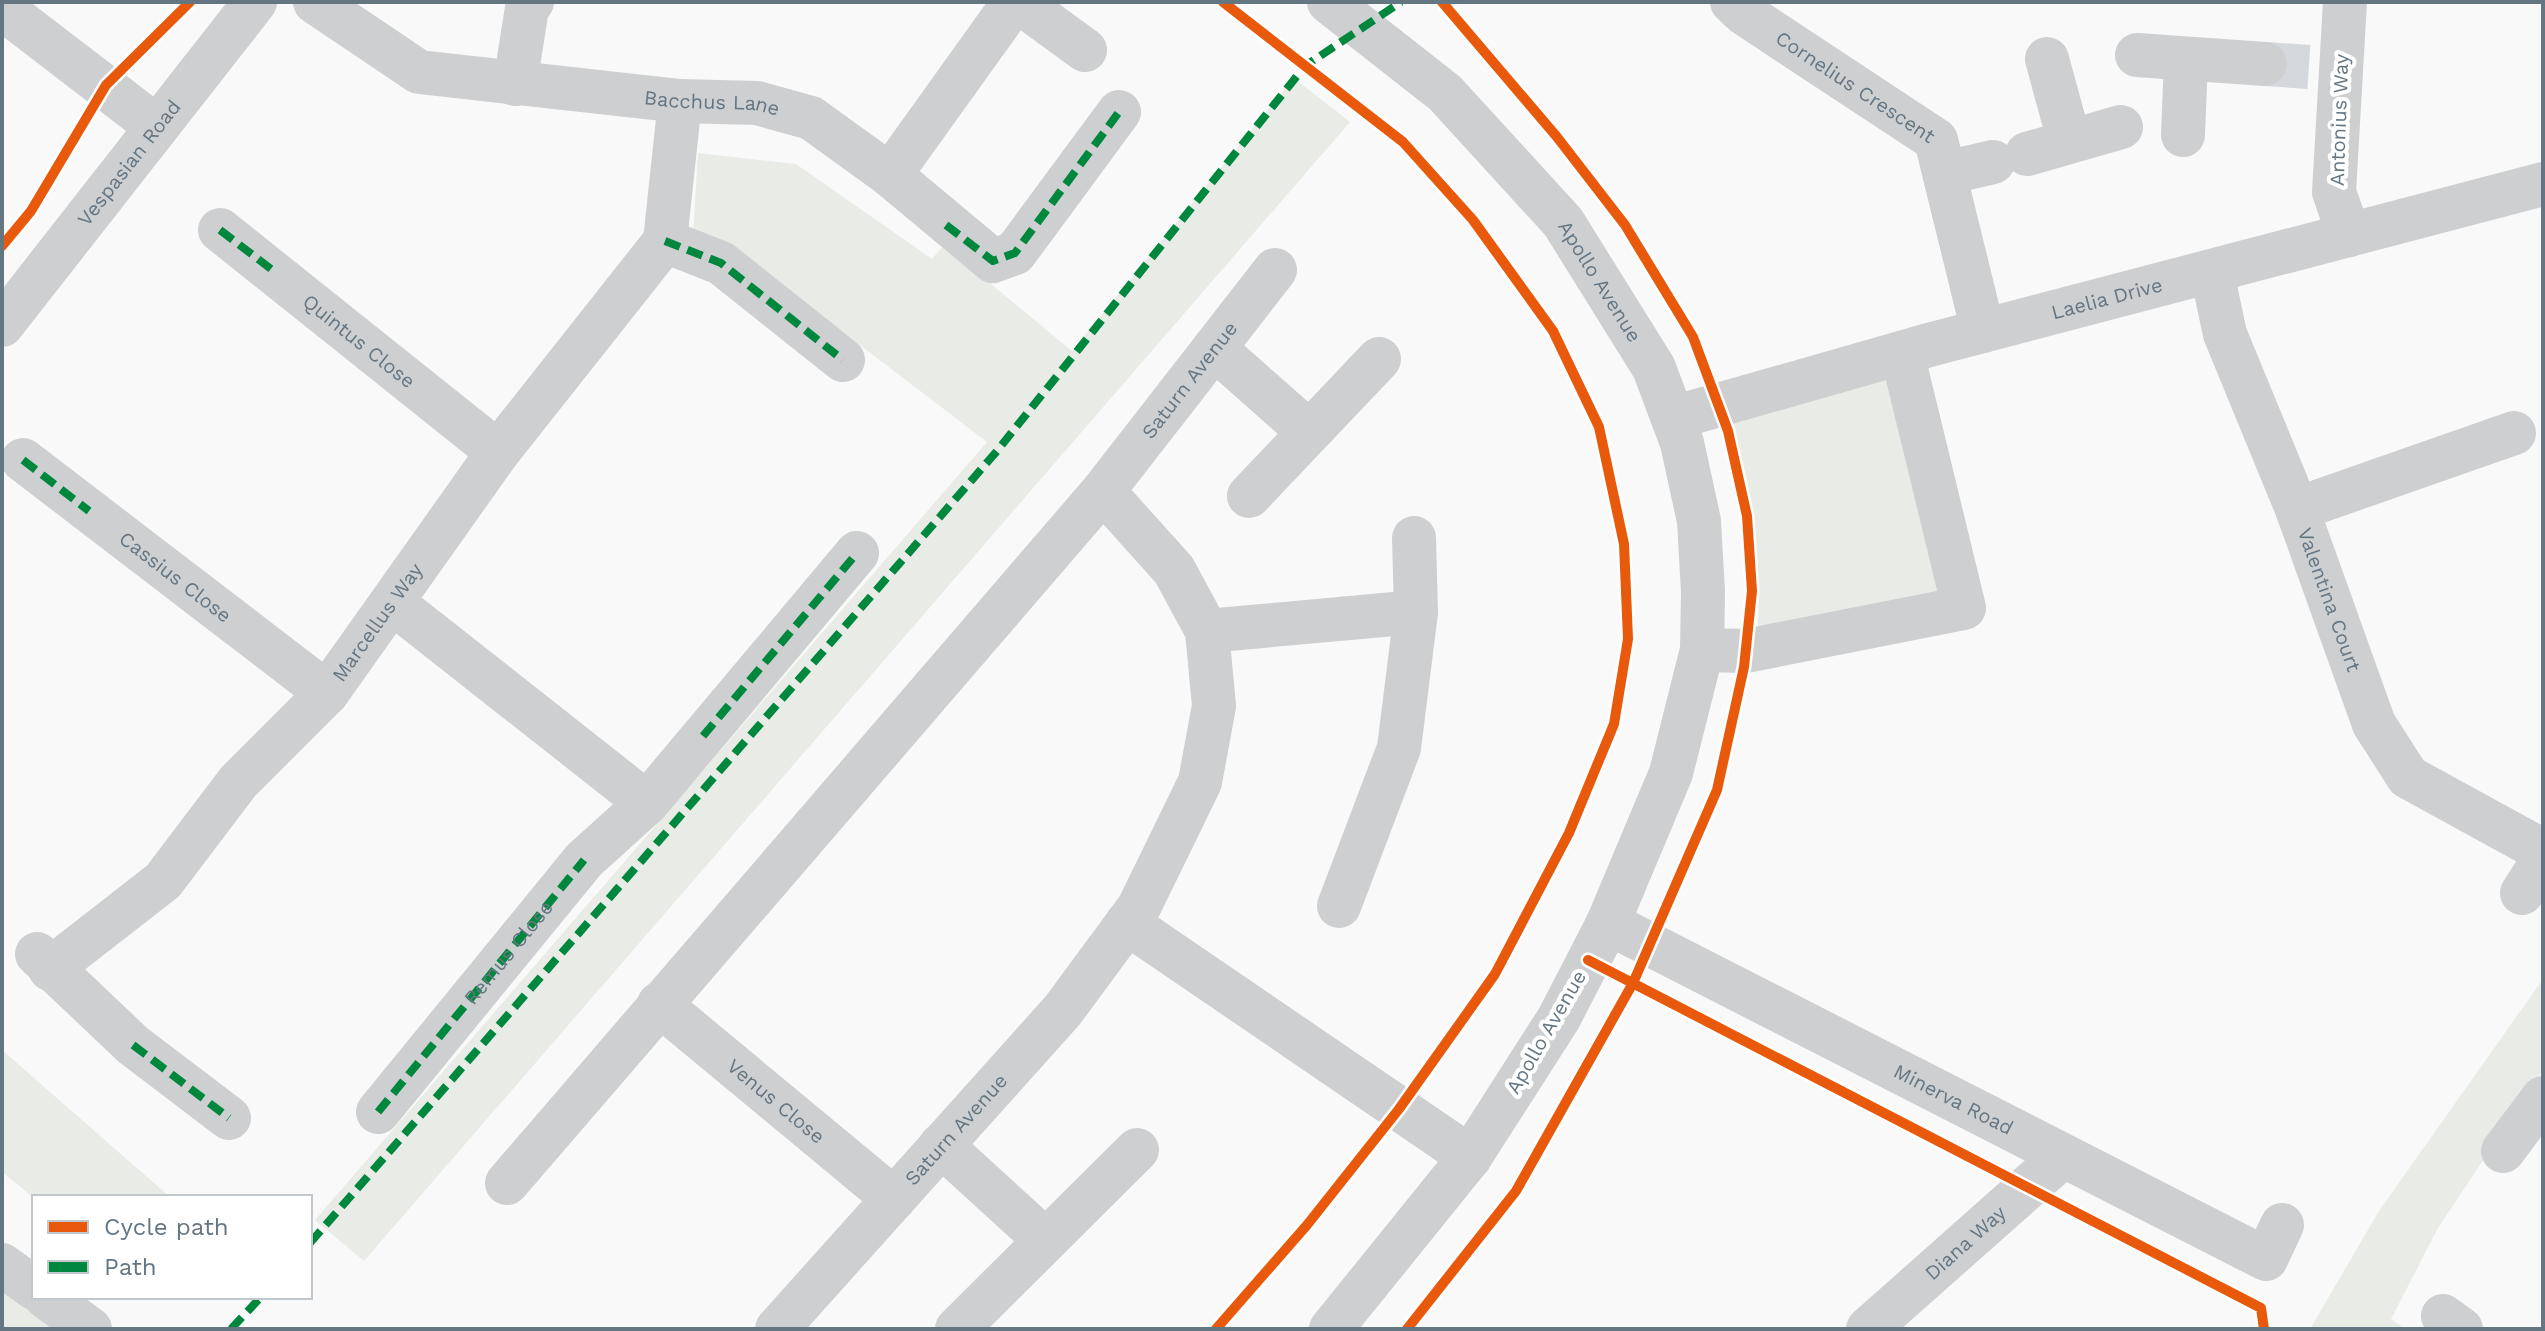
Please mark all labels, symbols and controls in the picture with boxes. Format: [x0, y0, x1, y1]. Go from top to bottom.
street label: Cornelius Crescent [1771, 26, 1940, 148]
street label: Antonius Way [2325, 53, 2353, 186]
street label: Bacchus Lane [643, 85, 782, 121]
street label: Vespasian Road [72, 95, 186, 231]
street label: Apollo Avenue [1553, 216, 1647, 346]
street label: Laelia Drive [2049, 272, 2165, 324]
street label: Quintus Close [298, 289, 420, 393]
street label: Saturn Avenue [1136, 317, 1242, 443]
street label: Valentina Court [2293, 525, 2366, 675]
street label: Cassius Close [114, 526, 236, 627]
street label: Marcellus Way [327, 558, 428, 686]
street label: Remus Close [459, 896, 558, 1009]
street label: Apollo Avenue [1501, 966, 1591, 1098]
street label: Venus Close [722, 1054, 830, 1149]
street label: Minerva Road [1890, 1059, 2017, 1140]
street label: Saturn Avenue [900, 1069, 1012, 1190]
legend [32, 1195, 312, 1299]
street label: Diana Way [1920, 1200, 2011, 1285]
text: Cycle path [104, 1213, 229, 1241]
text: Path [104, 1253, 157, 1281]

